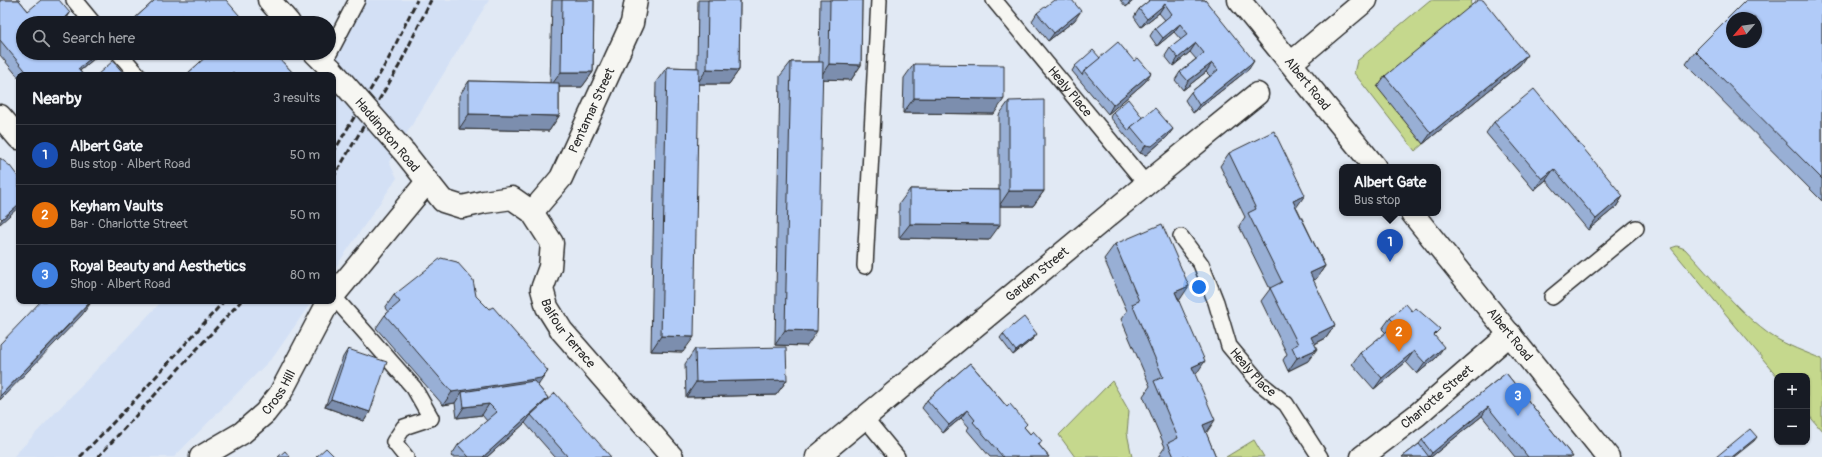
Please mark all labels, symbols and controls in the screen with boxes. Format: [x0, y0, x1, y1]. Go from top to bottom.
north arrow [1726, 12, 1762, 48]
search box [16, 16, 336, 60]
icon: search [30, 27, 52, 49]
text: Search here [62, 29, 135, 48]
street label: Albert Road [1281, 54, 1334, 114]
street label: Healy Place [1044, 63, 1096, 121]
street label: Pentamar Street [565, 64, 619, 156]
text: Nearby [32, 88, 81, 109]
text: 3 results [273, 90, 320, 106]
street label: Haddington Road [351, 95, 423, 175]
text: Albert Gate [70, 137, 143, 156]
text: 1 [42, 147, 48, 163]
text: 50 m [290, 147, 320, 163]
text: Bus stop · Albert Road [70, 156, 191, 172]
popup [1339, 164, 1441, 216]
text: Albert Gate [1354, 173, 1426, 192]
text: Bus stop [1354, 192, 1401, 208]
text: Keyham Vaults [70, 197, 163, 216]
text: 2 [41, 207, 49, 223]
text: 50 m [290, 207, 320, 223]
text: Bar · Charlotte Street [70, 216, 188, 232]
pin: 1 [1377, 229, 1403, 262]
street label: Garden Street [1002, 243, 1073, 305]
text: Royal Beauty and Aesthetics [70, 257, 246, 276]
text: 3 [41, 267, 49, 283]
text: 80 m [290, 267, 320, 283]
text: Shop · Albert Road [70, 276, 171, 292]
your location [1189, 277, 1209, 297]
street label: Balfour Terrace [537, 297, 599, 372]
street label: Albert Road [1483, 305, 1536, 365]
pin: 2 [1386, 319, 1412, 352]
street label: Healy Place [1226, 345, 1279, 401]
street label: Charlotte Street [1398, 361, 1477, 432]
street label: Cross Hill [259, 367, 299, 418]
map controls [1774, 373, 1810, 445]
button: + [1774, 373, 1810, 409]
pin: 3 [1505, 383, 1531, 416]
button: − [1774, 409, 1810, 445]

